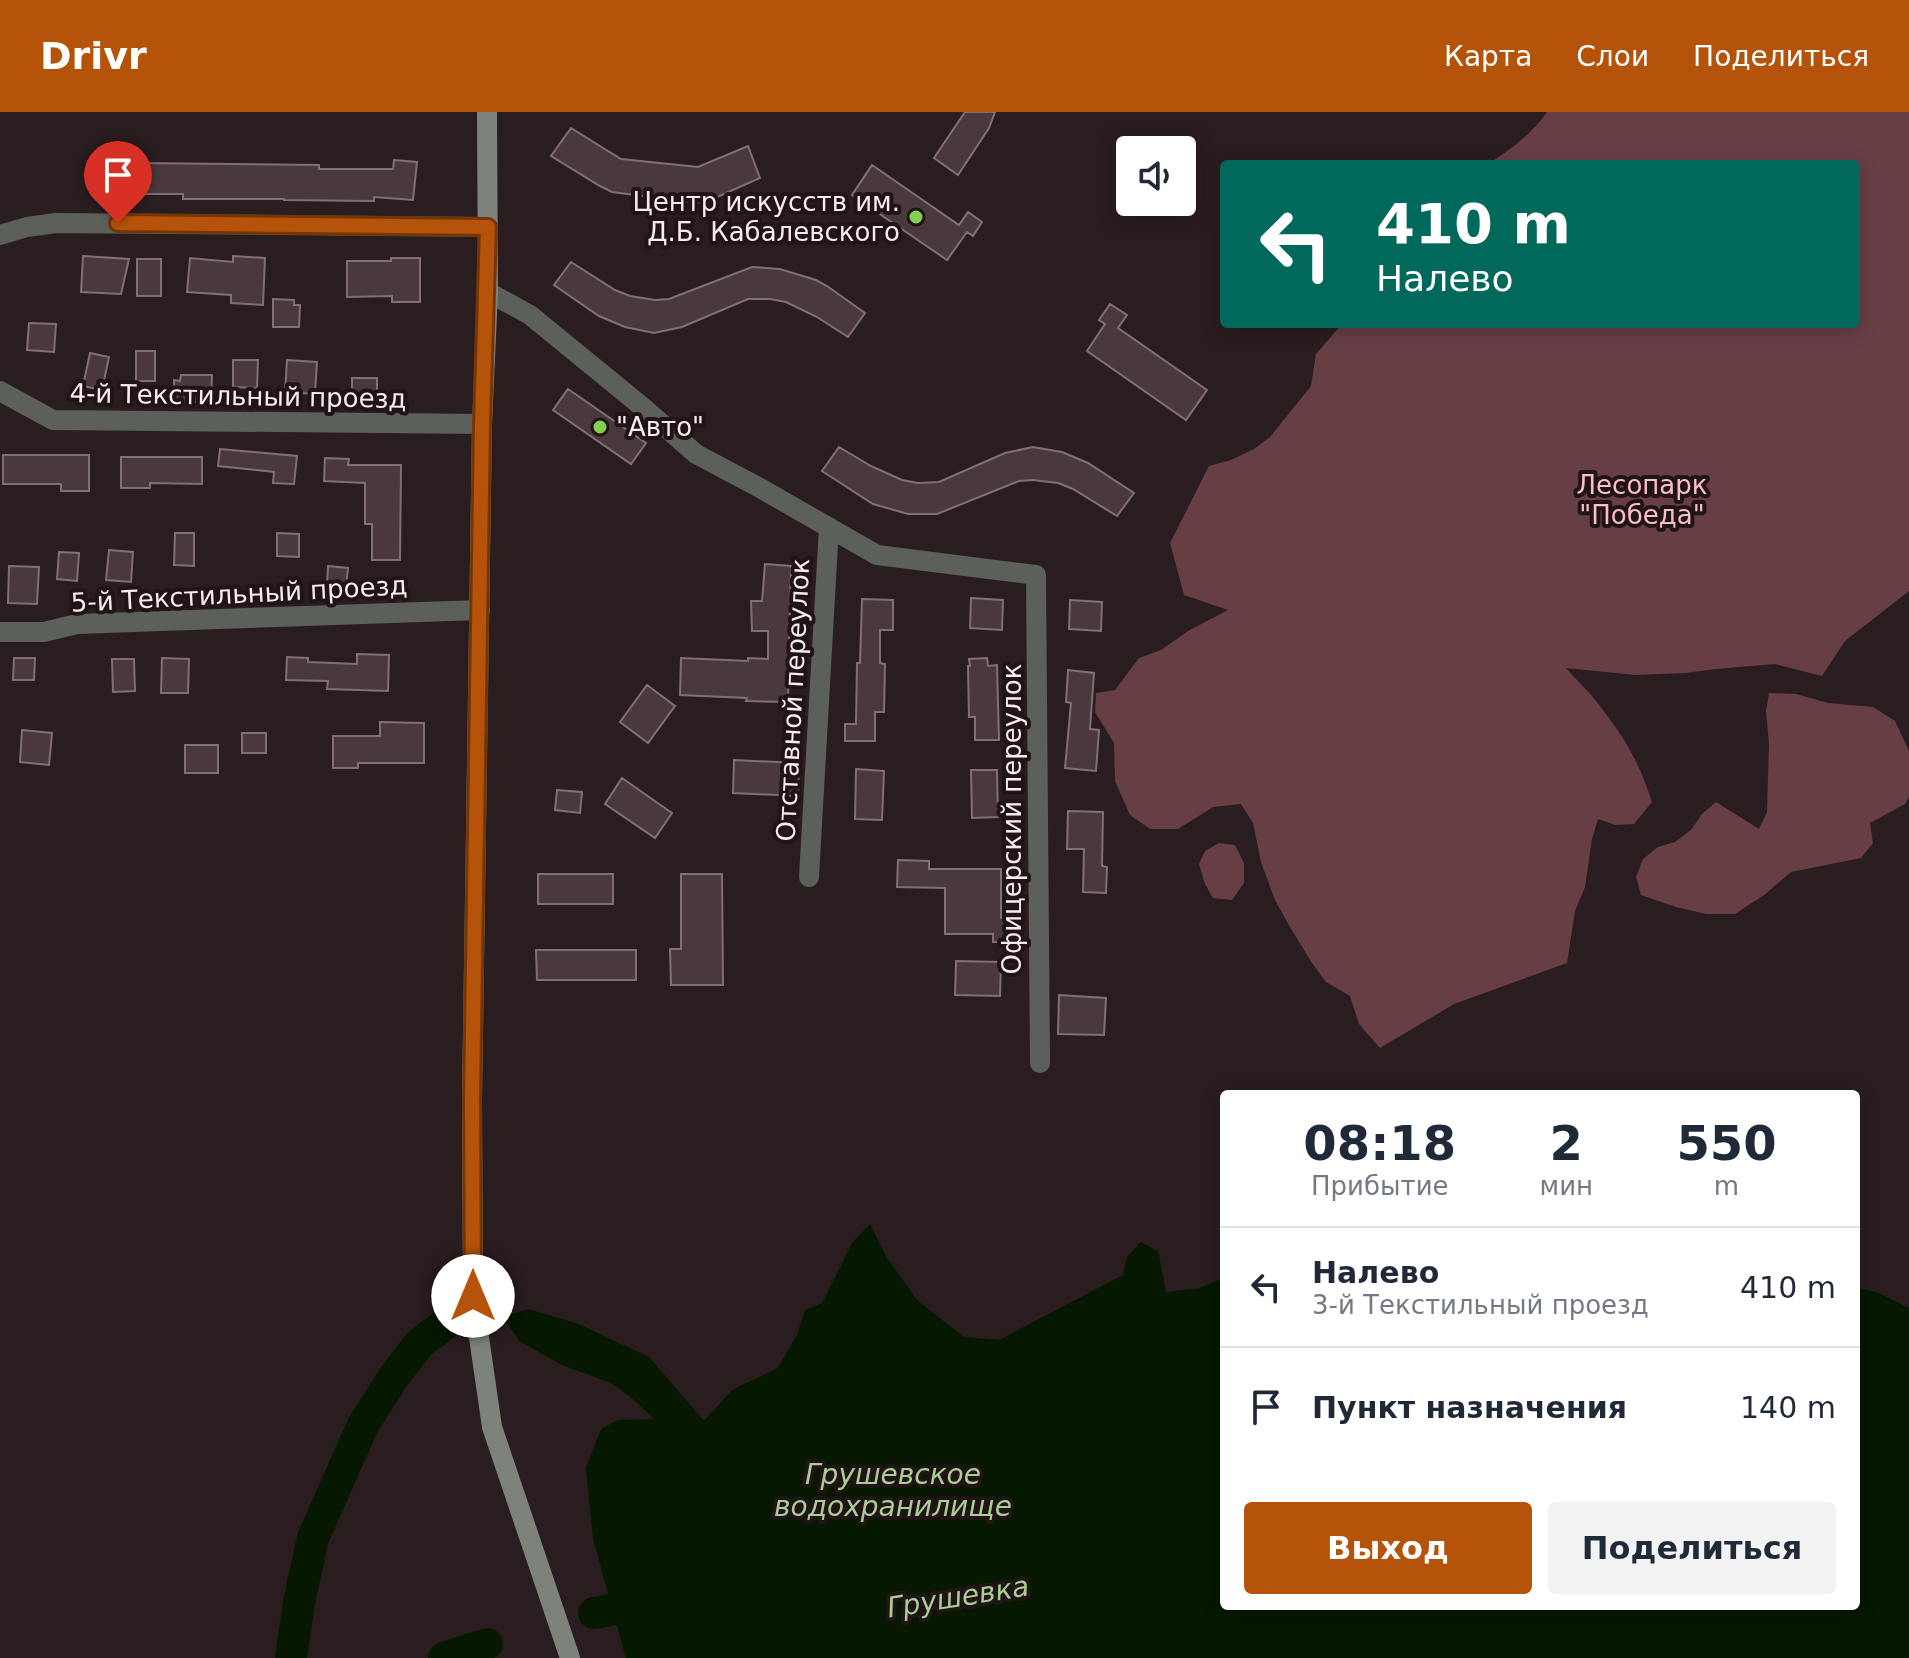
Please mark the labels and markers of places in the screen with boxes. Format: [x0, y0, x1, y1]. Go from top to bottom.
pin [84, 141, 152, 223]
place label: Центр искусств им. Д.Б. Кабалевского [633, 187, 900, 247]
marker: Центр искусств им. Д.Б. Кабалевского [907, 208, 925, 226]
place label: "Авто" [616, 412, 704, 442]
marker: "Авто" [591, 418, 609, 436]

